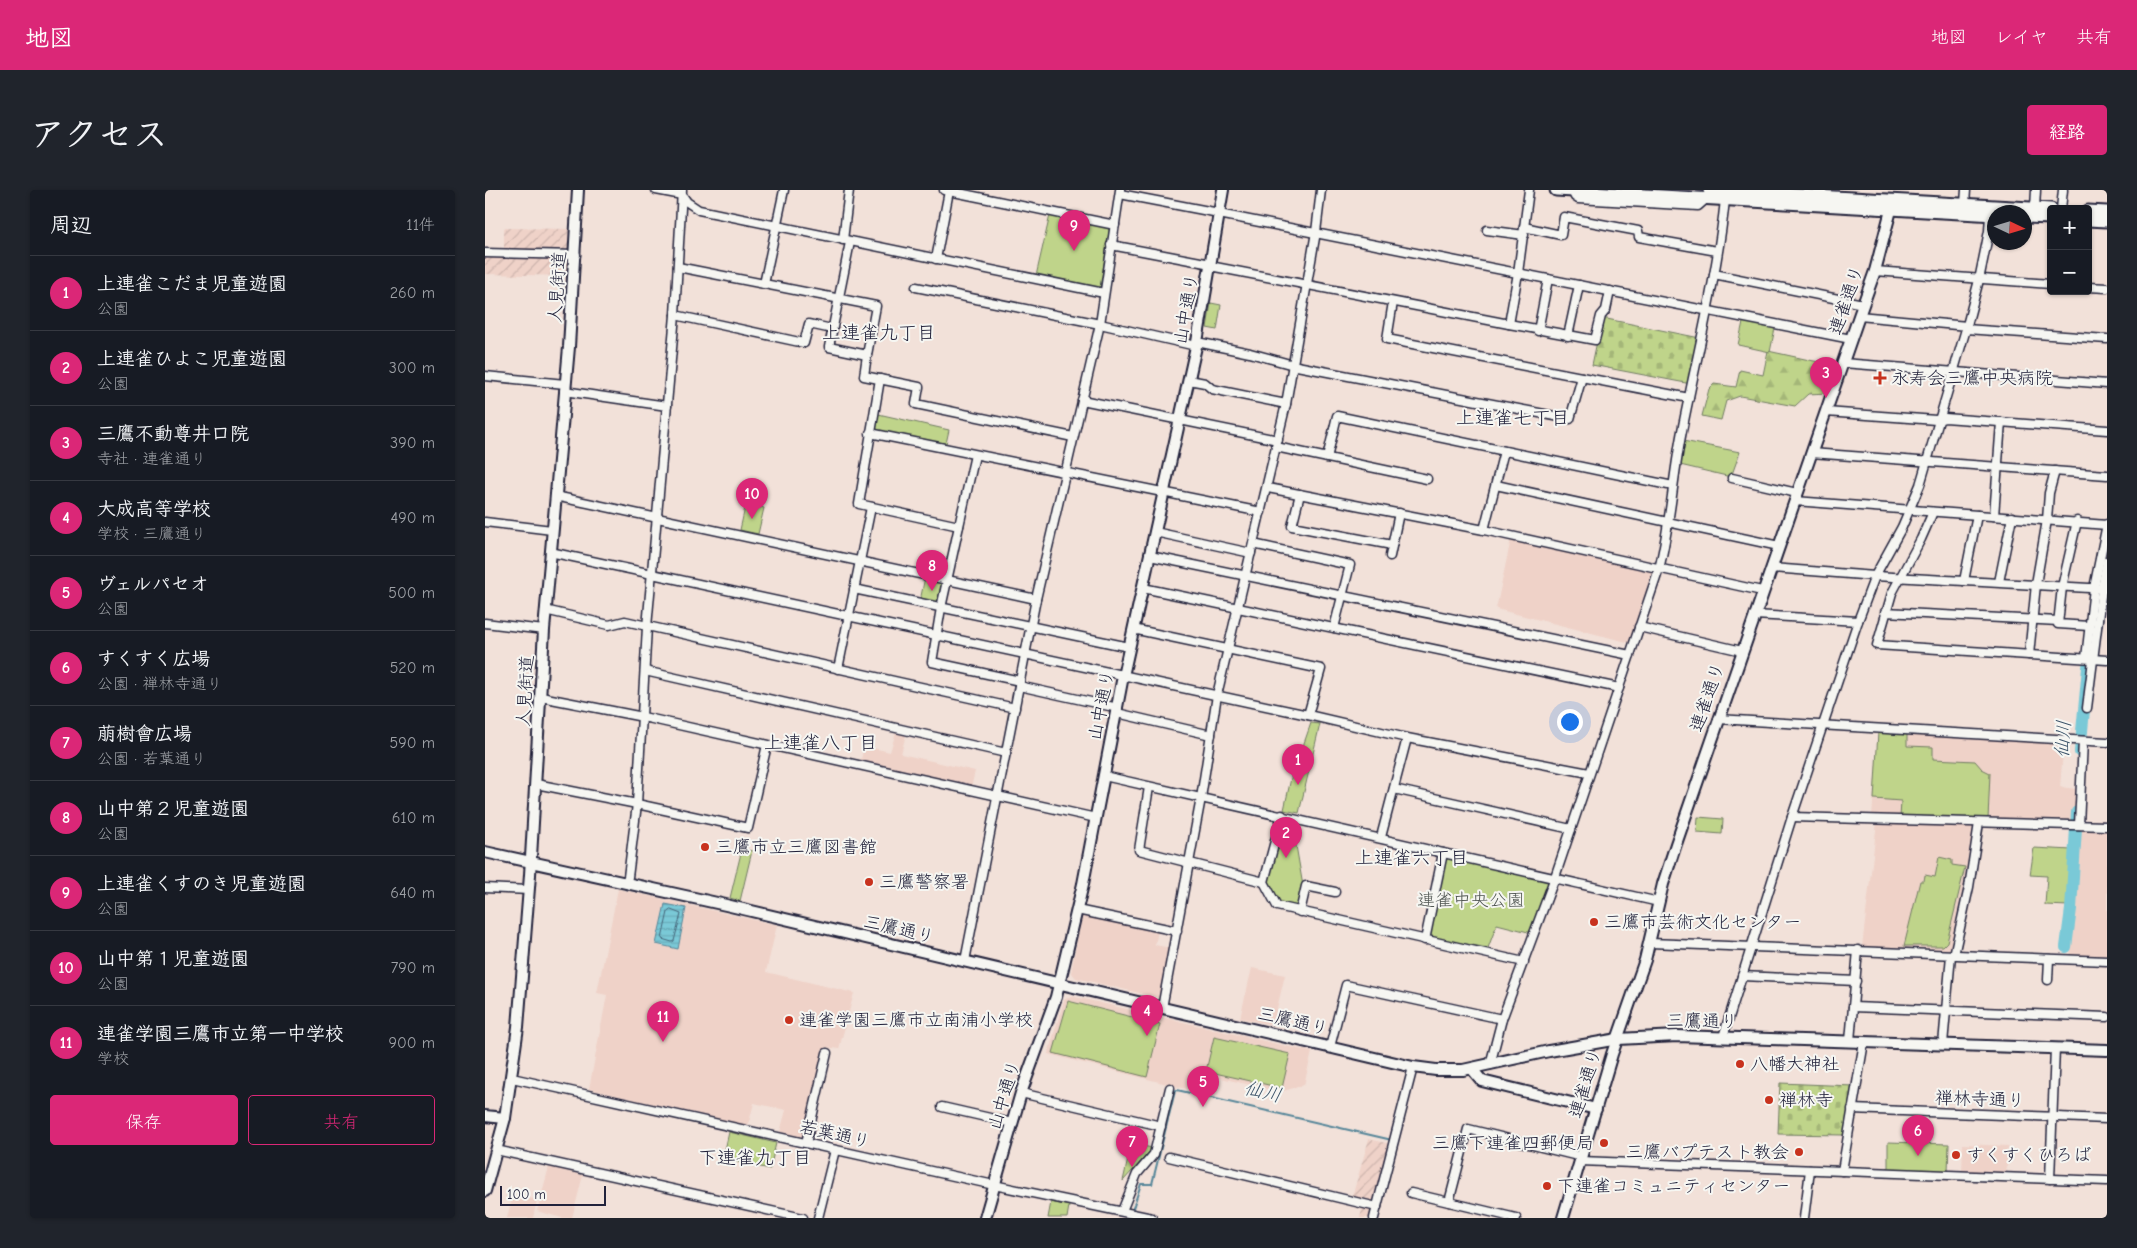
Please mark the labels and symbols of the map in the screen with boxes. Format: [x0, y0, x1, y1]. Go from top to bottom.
north arrow [1987, 205, 2032, 250]
pin: 9 [1058, 210, 1090, 251]
street label: 人見街道 [545, 250, 570, 324]
street label: 連雀通り [1825, 263, 1868, 338]
street label: 山中通り [1170, 272, 1203, 346]
district label: 上連雀九丁目 [822, 322, 936, 344]
pin: 3 [1810, 357, 1842, 398]
place label: 永寿会三鷹中央病院 [1891, 368, 2053, 389]
marker: 永寿会三鷹中央病院 [1873, 371, 1887, 385]
district label: 上連雀七丁目 [1456, 407, 1570, 429]
pin: 10 [736, 478, 768, 519]
pin: 8 [916, 550, 948, 591]
street label: 人見街道 [513, 655, 538, 728]
street label: 連雀通り [1686, 660, 1729, 735]
street label: 山中通り [1084, 668, 1119, 742]
your location [1557, 709, 1583, 735]
water label: 仙川 [2051, 719, 2075, 759]
district label: 上連雀八丁目 [764, 732, 878, 754]
pin: 1 [1282, 744, 1314, 785]
pin: 2 [1270, 817, 1302, 858]
place label: 三鷹市立三鷹図書館 [715, 837, 877, 858]
marker: 三鷹市立三鷹図書館 [699, 841, 711, 853]
district label: 上連雀六丁目 [1355, 847, 1469, 869]
place label: 三鷹警察署 [879, 872, 969, 893]
marker: 三鷹警察署 [863, 876, 875, 888]
park label: 連雀中央公園 [1417, 890, 1525, 911]
street label: 三鷹通り [861, 911, 936, 948]
place label: 三鷹市芸術文化センター [1604, 912, 1801, 933]
marker: 三鷹市芸術文化センター [1588, 916, 1600, 928]
pin: 4 [1131, 995, 1163, 1036]
pin: 11 [647, 1001, 679, 1042]
street label: 三鷹通り [1255, 1003, 1330, 1040]
place label: 連雀学園三鷹市立南浦小学校 [799, 1010, 1033, 1031]
street label: 三鷹通り [1666, 1010, 1738, 1033]
marker: 連雀学園三鷹市立南浦小学校 [783, 1014, 795, 1026]
street label: 連雀通り [1565, 1046, 1606, 1121]
place label: 八幡大神社 [1750, 1054, 1840, 1075]
street label: 山中通り [984, 1058, 1025, 1133]
marker: 八幡大神社 [1734, 1058, 1746, 1070]
pin: 5 [1187, 1066, 1219, 1107]
water label: 仙川 [1242, 1077, 1284, 1107]
street label: 禅林寺通り [1935, 1087, 2025, 1112]
place label: 禅林寺 [1779, 1090, 1833, 1111]
marker: 禅林寺 [1763, 1094, 1775, 1106]
pin: 6 [1902, 1115, 1934, 1156]
street label: 若葉通り [797, 1116, 872, 1153]
pin: 7 [1116, 1126, 1148, 1167]
place label: 三鷹下連雀四郵便局 [1432, 1133, 1594, 1154]
marker: 三鷹下連雀四郵便局 [1598, 1137, 1610, 1149]
place label: 三鷹バプテスト教会 [1626, 1142, 1789, 1163]
place label: すくすくひろば [1966, 1145, 2091, 1166]
marker: 三鷹バプテスト教会 [1793, 1146, 1805, 1158]
district label: 下連雀九丁目 [698, 1147, 812, 1169]
marker: すくすくひろば [1950, 1149, 1962, 1161]
place label: 下連雀コミュニティセンター [1557, 1176, 1790, 1197]
marker: 下連雀コミュニティセンター [1541, 1180, 1553, 1192]
scale bar [500, 1183, 606, 1206]

